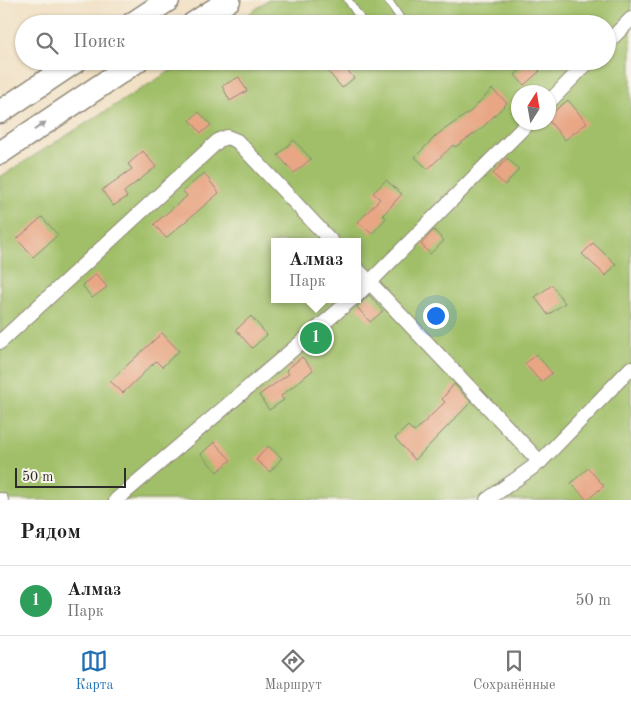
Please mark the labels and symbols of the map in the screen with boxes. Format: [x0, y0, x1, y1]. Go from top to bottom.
north arrow [511, 85, 556, 130]
one-way arrow [34, 121, 47, 131]
your location [423, 303, 449, 329]
pin: 1 [300, 319, 332, 357]
scale bar [15, 465, 126, 488]

